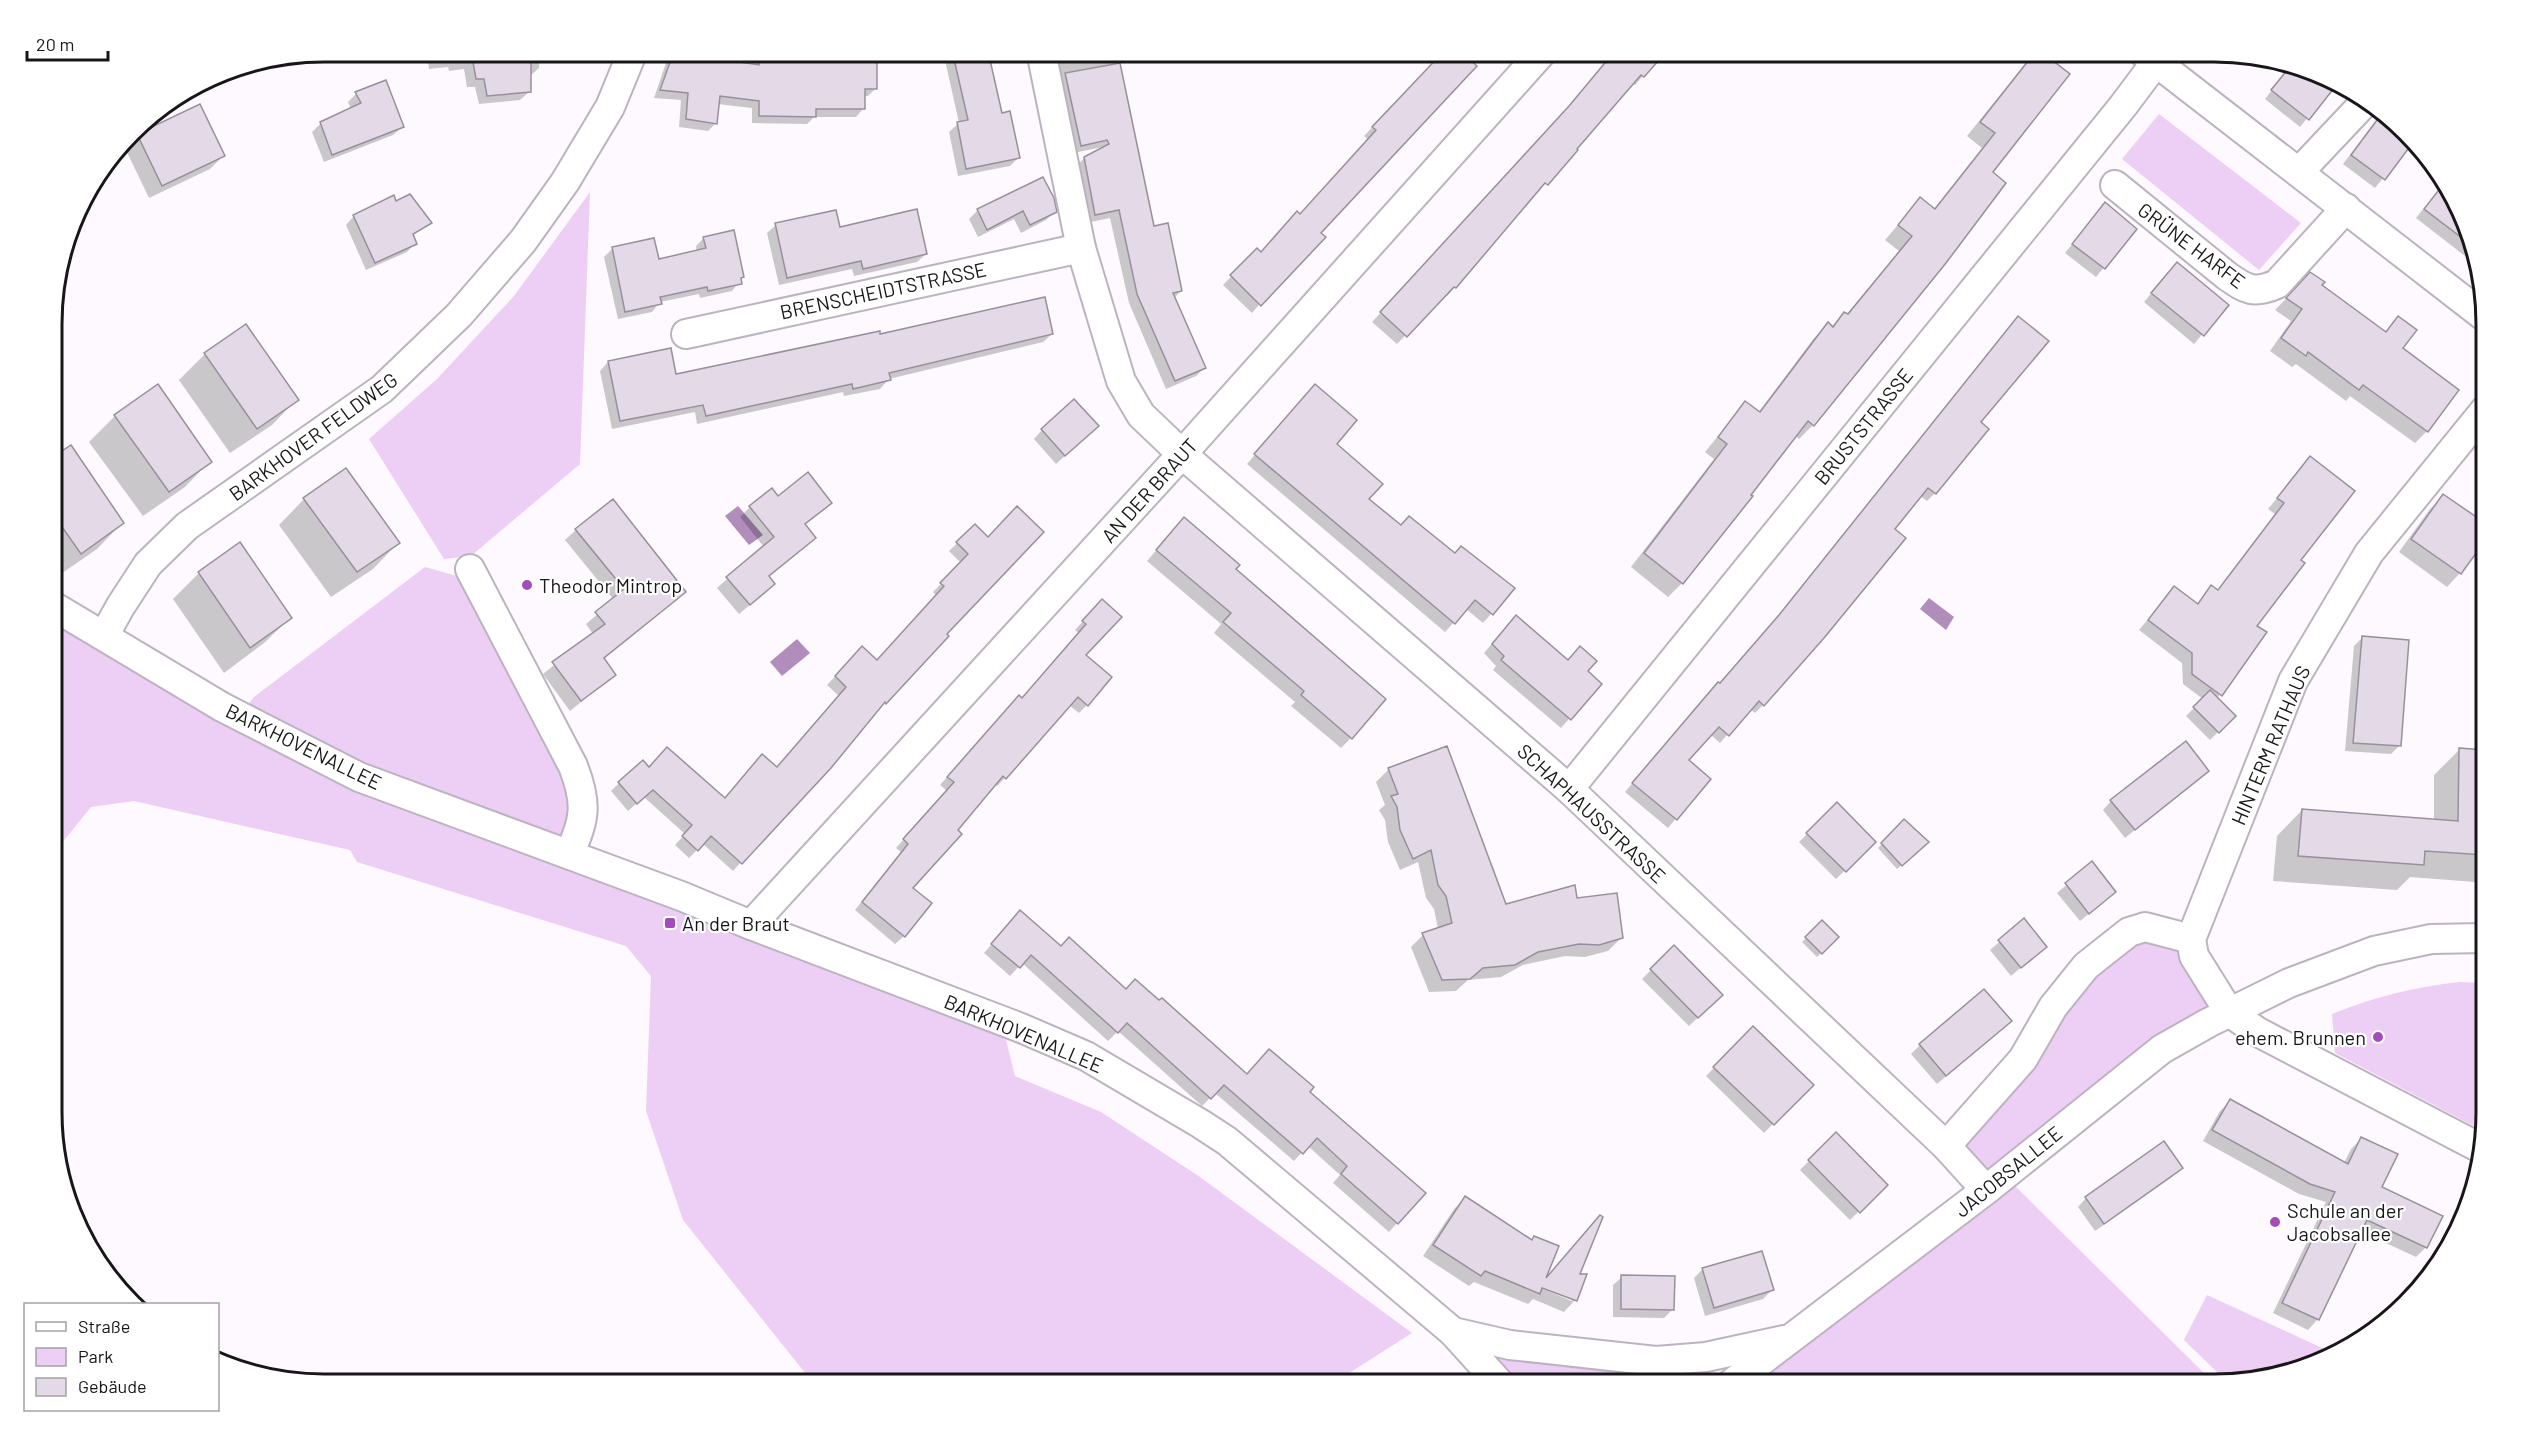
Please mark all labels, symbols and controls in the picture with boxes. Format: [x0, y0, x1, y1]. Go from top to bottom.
scale bar [27, 24, 108, 62]
text: 20 m [36, 33, 74, 55]
street label: GRÜNE HARFE [2134, 197, 2250, 293]
street label: BRENSCHEIDTSTRASSE [777, 256, 989, 324]
street label: BRUSTSTRASSE [1809, 363, 1917, 489]
street label: BARKHOVER FELDWEG [224, 367, 402, 505]
street label: AN DER BRAUT [1096, 433, 1202, 547]
place label: Theodor Mintrop [539, 573, 682, 597]
marker: Theodor Mintrop [520, 578, 534, 592]
street label: HINTERM RATHAUS [2226, 662, 2314, 828]
street label: BARKHOVENALLEE [222, 698, 386, 794]
street label: SCHAPHAUSSTRASSE [1513, 738, 1671, 888]
place label: An der Braut [682, 911, 790, 935]
marker: An der Braut [663, 916, 677, 930]
street label: BARKHOVENALLEE [941, 989, 1107, 1077]
place label: ehem. Brunnen [2235, 1025, 2366, 1049]
marker: ehem. Brunnen [2371, 1030, 2385, 1044]
street label: JACOBSALLEE [1949, 1120, 2067, 1222]
place label: Schule an der Jacobsallee [2287, 1198, 2404, 1245]
marker: Schule an der Jacobsallee [2268, 1215, 2282, 1229]
legend [24, 1303, 219, 1411]
text: Straße [78, 1315, 130, 1337]
text: Park [78, 1345, 113, 1367]
text: Gebäude [78, 1375, 147, 1397]

